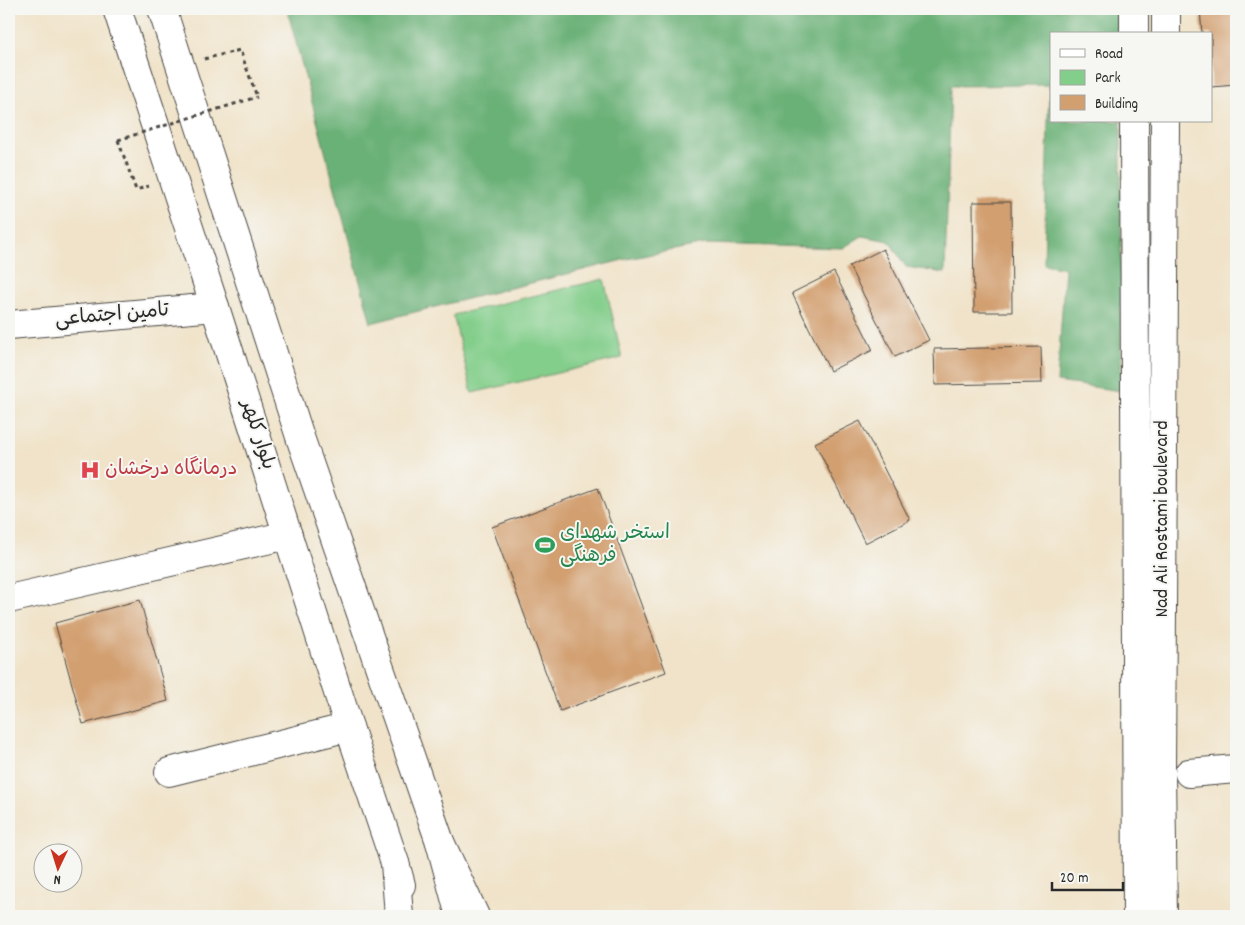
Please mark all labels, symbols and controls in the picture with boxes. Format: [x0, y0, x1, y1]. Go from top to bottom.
legend [1050, 32, 1212, 122]
text: Road [1095, 44, 1123, 66]
text: Park [1095, 68, 1121, 90]
text: Building [1095, 94, 1138, 116]
street label: تامین اجتماعی [54, 297, 170, 335]
street label: بلوار کلهر [232, 394, 281, 474]
street label: Nad Ali Rostami boulevard [1149, 420, 1177, 618]
place label: درمانگاه درخشان [105, 456, 237, 484]
hospital icon: درمانگاه درخشان [79, 459, 101, 481]
place label: استخر شهدای فرهنگی [560, 520, 670, 571]
sports icon: استخر شهدای فرهنگی [534, 534, 556, 556]
north arrow [32, 842, 82, 892]
scale bar [1052, 860, 1124, 892]
text: 20 m [1060, 868, 1088, 890]
text: N [53, 869, 61, 889]

